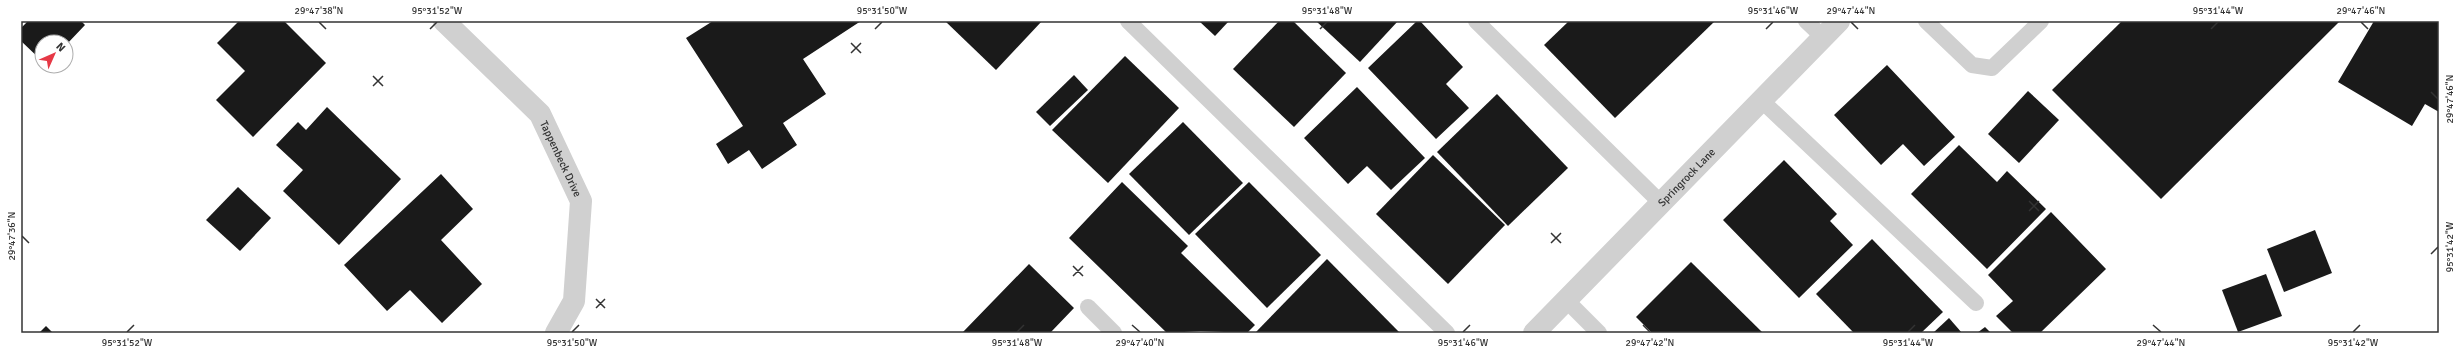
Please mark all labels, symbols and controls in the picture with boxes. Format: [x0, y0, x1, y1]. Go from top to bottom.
text: 29°47'38"N [295, 5, 343, 17]
text: 95°31'52"W [412, 5, 463, 17]
text: 95°31'50"W [857, 5, 908, 17]
text: 95°31'48"W [1302, 5, 1353, 17]
text: 95°31'46"W [1748, 5, 1799, 17]
text: 29°47'44"N [1827, 5, 1875, 17]
text: 95°31'44"W [2193, 5, 2244, 17]
text: 29°47'46"N [2337, 5, 2385, 17]
north arrow [34, 34, 74, 74]
text: N [53, 40, 68, 55]
text: 29°47'46"N [2444, 75, 2456, 123]
street label: Tappenbeck Drive [537, 119, 584, 199]
street label: Springrock Lane [1655, 146, 1718, 209]
text: 29°47'36"N [6, 212, 18, 260]
text: 95°31'42"W [2444, 221, 2456, 272]
text: 95°31'52"W [102, 337, 153, 349]
text: 95°31'50"W [547, 337, 598, 349]
text: 95°31'48"W [992, 337, 1043, 349]
text: 29°47'40"N [1116, 337, 1164, 349]
text: 95°31'46"W [1438, 337, 1489, 349]
text: 29°47'42"N [1626, 337, 1674, 349]
text: 95°31'44"W [1883, 337, 1934, 349]
text: 29°47'44"N [2137, 337, 2185, 349]
text: 95°31'42"W [2328, 337, 2379, 349]

